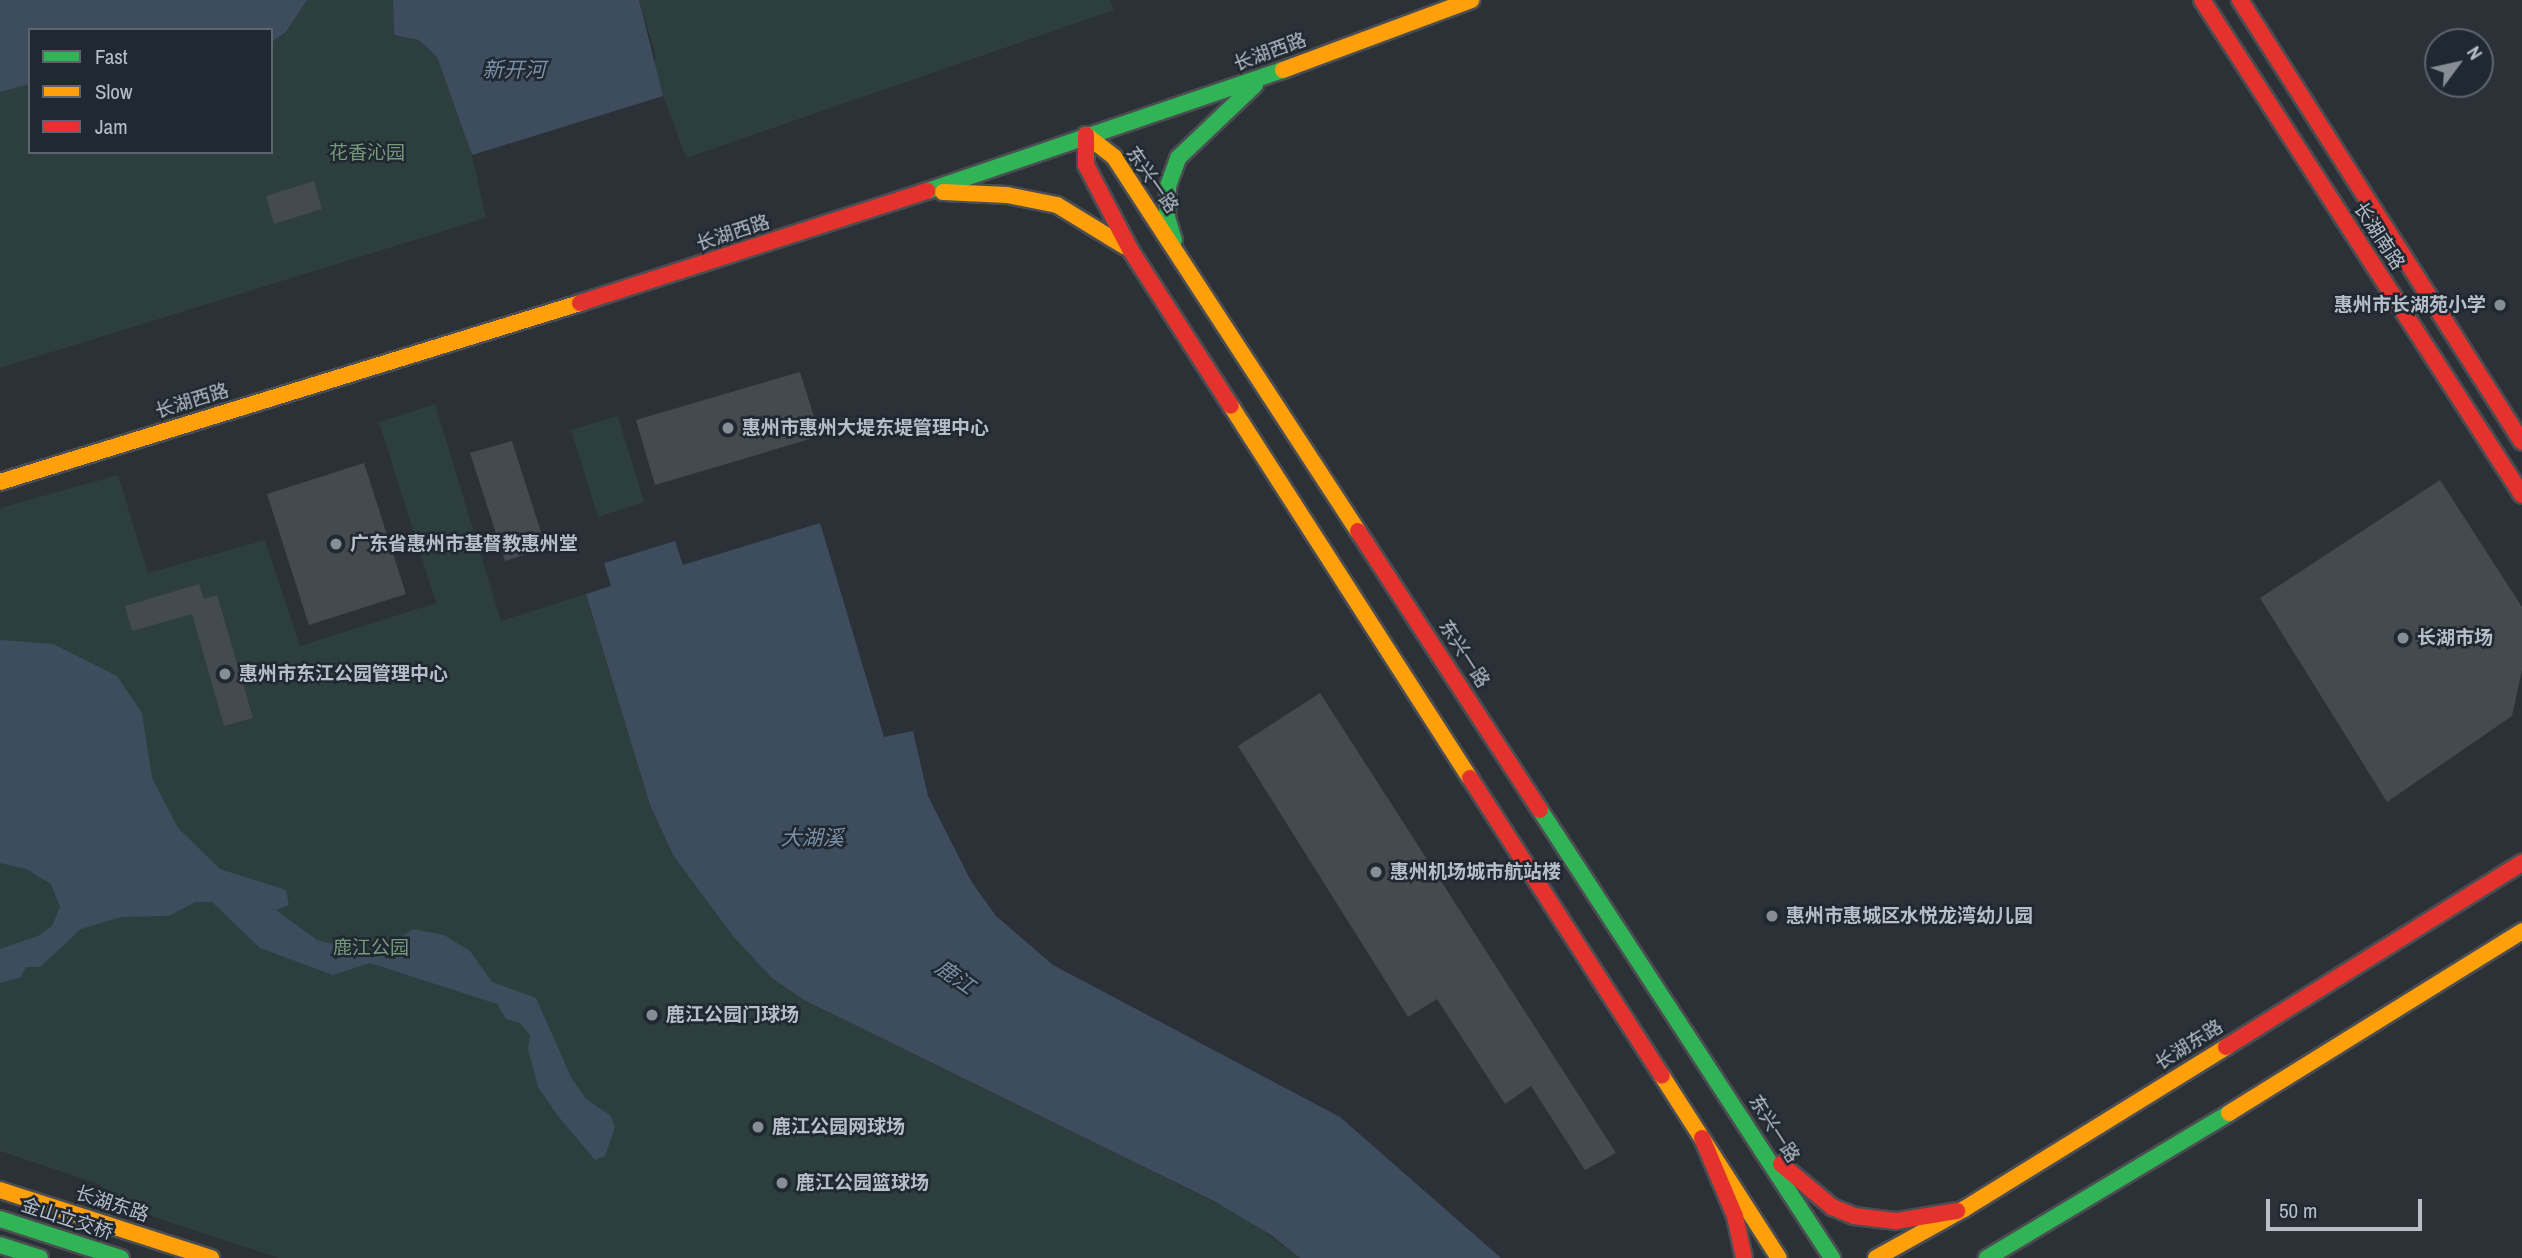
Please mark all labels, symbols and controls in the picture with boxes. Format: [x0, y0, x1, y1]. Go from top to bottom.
legend [28, 28, 273, 154]
street label: 长湖西路 [1230, 28, 1310, 76]
north arrow [2424, 28, 2494, 98]
text: N [2461, 41, 2489, 64]
text: Fast [95, 42, 128, 71]
water label: 新开河 [483, 57, 545, 83]
text: Slow [95, 77, 132, 106]
text: Jam [95, 112, 128, 141]
park label: 花香沁园 [329, 142, 405, 164]
street label: 东兴一路 [1121, 142, 1183, 218]
street label: 长湖南路 [2349, 198, 2409, 274]
street label: 长湖西路 [693, 210, 773, 256]
place label: 惠州市长湖苑小学 [2334, 294, 2486, 316]
marker: 惠州市长湖苑小学 [2492, 297, 2508, 313]
street label: 长湖西路 [152, 379, 232, 423]
place label: 惠州市惠州大堤东堤管理中心 [742, 417, 989, 439]
marker: 惠州市惠州大堤东堤管理中心 [720, 420, 736, 436]
place label: 广东省惠州市基督教惠州堂 [350, 533, 578, 555]
marker: 广东省惠州市基督教惠州堂 [328, 536, 344, 552]
street label: 东兴一路 [1434, 616, 1494, 692]
place label: 长湖市场 [2417, 627, 2493, 649]
marker: 长湖市场 [2395, 630, 2411, 646]
place label: 惠州市东江公园管理中心 [239, 663, 448, 685]
marker: 惠州市东江公园管理中心 [217, 666, 233, 682]
water label: 大湖溪 [781, 825, 843, 851]
place label: 惠州机场城市航站楼 [1390, 861, 1561, 883]
marker: 惠州机场城市航站楼 [1368, 864, 1384, 880]
place label: 惠州市惠城区水悦龙湾幼儿园 [1786, 905, 2033, 927]
marker: 惠州市惠城区水悦龙湾幼儿园 [1764, 908, 1780, 924]
park label: 鹿江公园 [333, 937, 409, 959]
water label: 鹿江 [931, 955, 979, 999]
place label: 鹿江公园门球场 [666, 1004, 799, 1026]
marker: 鹿江公园门球场 [644, 1007, 660, 1023]
street label: 长湖东路 [2151, 1015, 2227, 1075]
street label: 东兴一路 [1744, 1091, 1804, 1167]
place label: 鹿江公园网球场 [772, 1116, 905, 1138]
marker: 鹿江公园网球场 [750, 1119, 766, 1135]
place label: 鹿江公园篮球场 [796, 1172, 929, 1194]
marker: 鹿江公园篮球场 [774, 1175, 790, 1191]
street label: 长湖东路 [72, 1181, 152, 1227]
scale bar [2270, 1184, 2426, 1228]
street label: 金山立交桥 [18, 1193, 116, 1245]
text: 50 m [2279, 1196, 2317, 1225]

